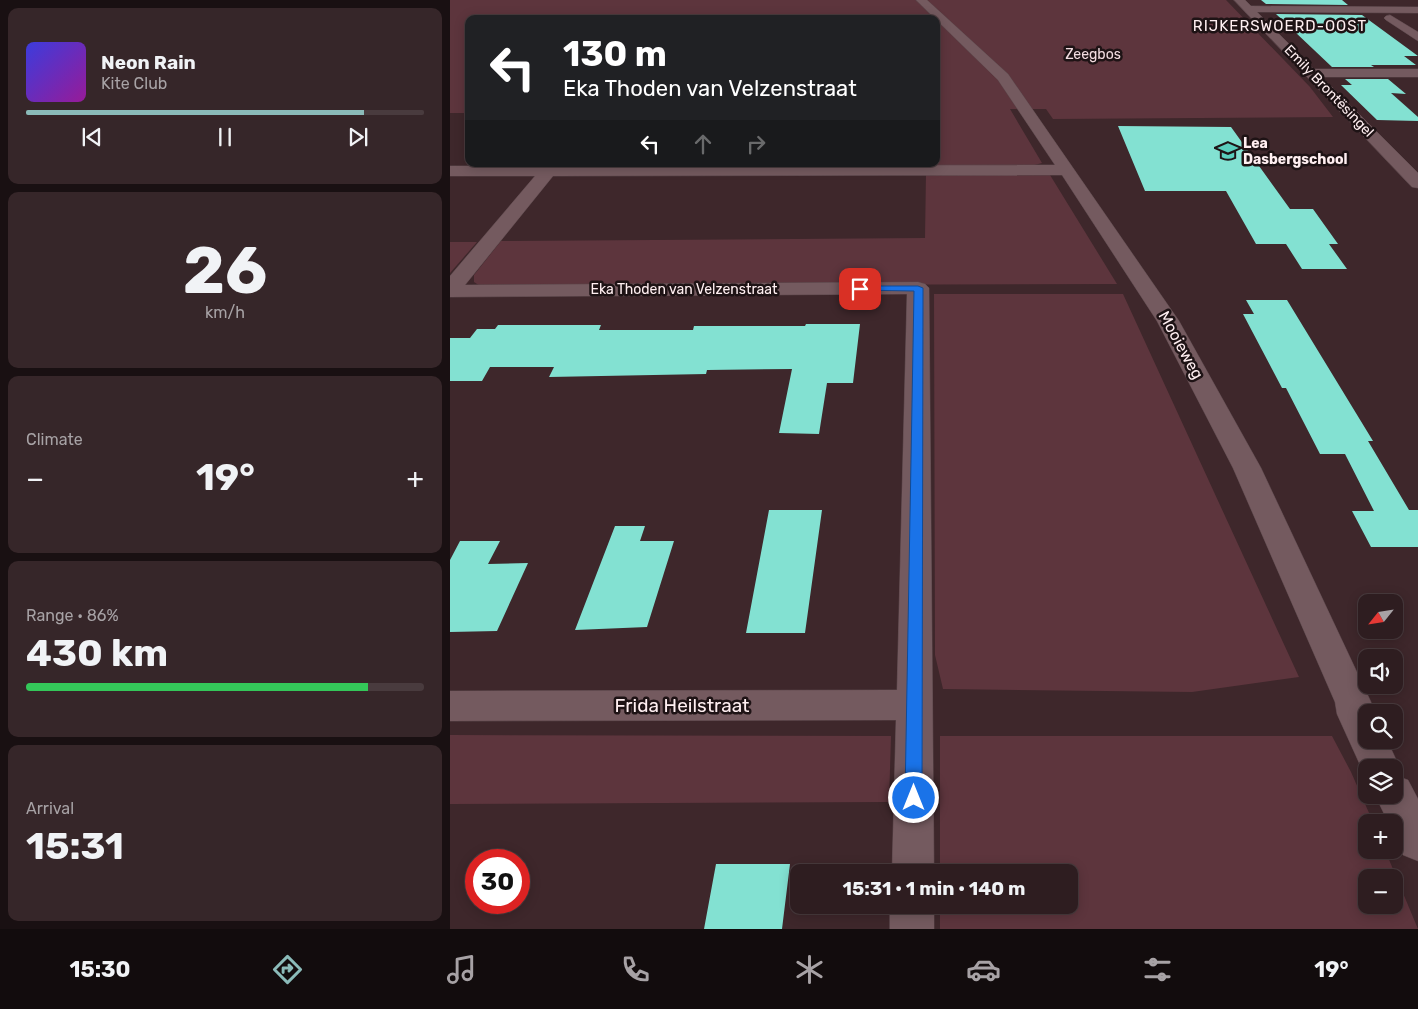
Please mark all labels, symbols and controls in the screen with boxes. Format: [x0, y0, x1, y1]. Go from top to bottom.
district label: RIJKERSWOERD-OOST [1193, 17, 1367, 35]
text: 130 m [563, 33, 667, 75]
icon: left [480, 35, 545, 100]
street label: Emily Brontësingel [1281, 41, 1377, 141]
park label: Zeegbos [1065, 46, 1121, 63]
text: Neon Rain [101, 51, 196, 74]
text: Kite Club [101, 74, 167, 93]
text: Eka Thoden van Velzenstraat [563, 75, 857, 102]
icon: previous [78, 123, 106, 151]
icon: pause [211, 123, 239, 151]
icon: next [344, 123, 372, 151]
icon: left [636, 130, 664, 158]
icon: ahead [689, 130, 717, 158]
icon: right [742, 130, 770, 158]
place label: Lea Dasbergschool [1243, 135, 1348, 168]
school or university icon: Lea Dasbergschool [1217, 140, 1239, 162]
text: 26 [183, 232, 267, 309]
pin [839, 268, 881, 310]
icon: arrive [846, 275, 874, 303]
street label: Eka Thoden van Velzenstraat [591, 281, 778, 298]
text: km/h [205, 303, 245, 322]
street label: Mooieweg [1155, 308, 1207, 382]
text: Climate [26, 430, 83, 449]
text: 19° [196, 454, 255, 500]
text: − [26, 462, 44, 495]
text: + [407, 462, 424, 495]
north arrow [1358, 594, 1402, 639]
map controls [1358, 594, 1403, 914]
text: Range · 86% [26, 606, 119, 625]
text: 430 km [26, 630, 168, 676]
button: sound [1358, 649, 1403, 694]
street label: Frida Heilstraat [614, 694, 750, 717]
button: search [1358, 704, 1403, 749]
button: layers [1358, 759, 1403, 804]
position arrow [887, 771, 939, 823]
text: Arrival [26, 799, 74, 818]
button: + [1358, 814, 1403, 859]
text: 15:31 [26, 823, 124, 869]
speed limit sign: 30 [465, 849, 530, 914]
button: − [1358, 869, 1403, 914]
text: 15:31 · 1 min · 140 m [842, 877, 1026, 900]
icon: directions [270, 952, 305, 987]
icon: music [444, 952, 479, 987]
icon: phone [618, 952, 653, 987]
icon: climate [792, 952, 827, 987]
icon: car [966, 952, 1001, 987]
icon: filters [1140, 952, 1175, 987]
text: 15:30 [70, 956, 131, 983]
text: 19° [1314, 956, 1348, 983]

